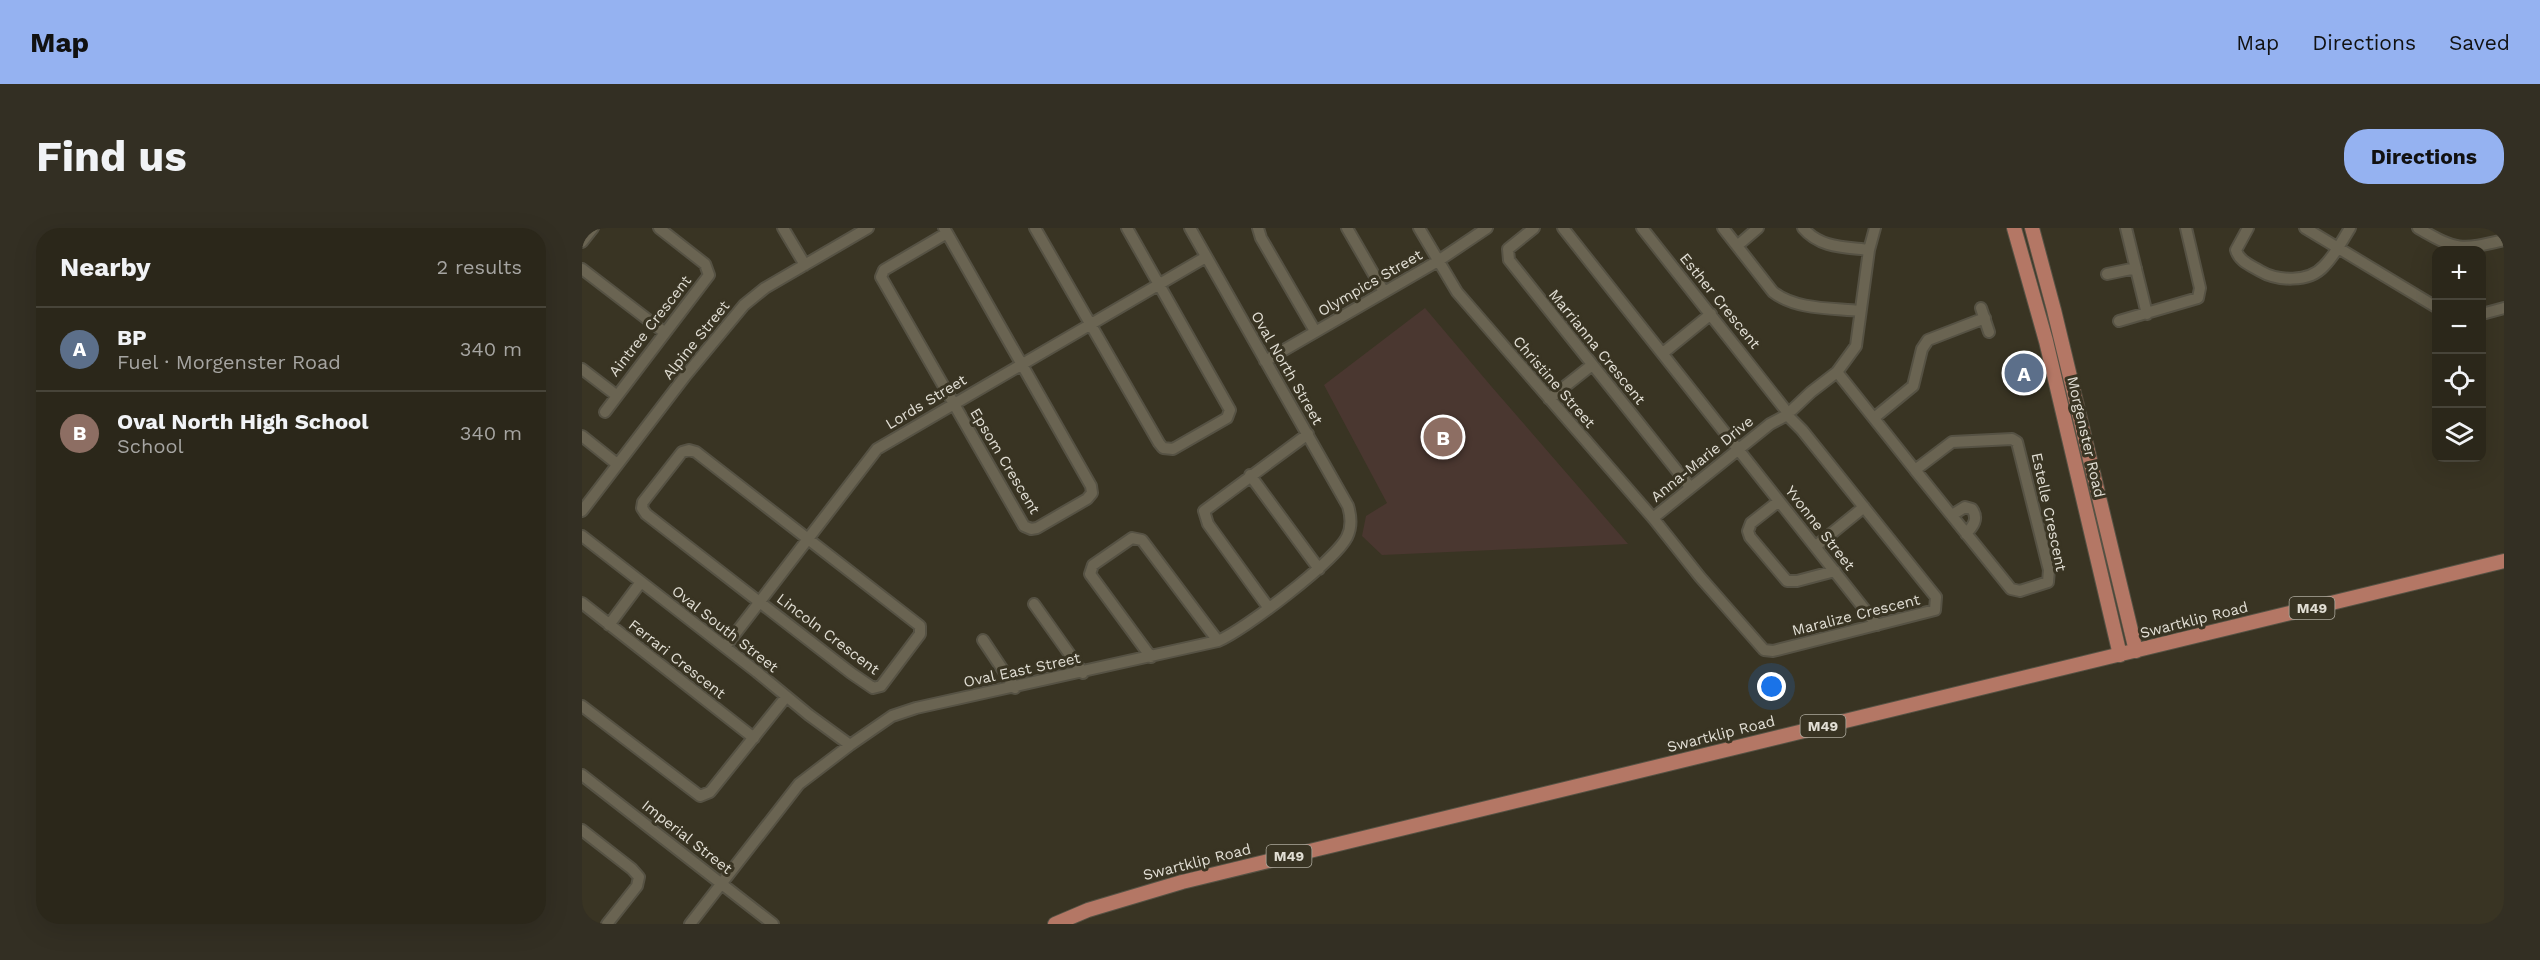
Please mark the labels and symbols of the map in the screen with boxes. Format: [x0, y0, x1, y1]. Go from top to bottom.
street label: Olympics Street [1315, 245, 1426, 320]
street label: Esther Crescent [1676, 250, 1765, 353]
street label: Aintree Crescent [605, 271, 695, 380]
street label: Marrianna Crescent [1545, 286, 1649, 409]
street label: Alpine Street [659, 296, 734, 383]
street label: Oval North Street [1247, 308, 1327, 428]
street label: Christine Street [1509, 332, 1599, 432]
pin: A [2004, 350, 2044, 396]
street label: Lords Street [882, 370, 970, 433]
street label: Morgenster Road [2063, 375, 2109, 499]
street label: Epsom Crescent [966, 405, 1044, 518]
street label: Anna-Marie Drive [1647, 412, 1757, 506]
pin: B [1424, 414, 1462, 460]
street label: Estelle Crescent [2028, 451, 2070, 574]
street label: Yvonne Street [1781, 482, 1859, 574]
street label: Oval South Street [668, 582, 782, 677]
street label: Lincoln Crescent [773, 590, 883, 679]
street label: Maralize Crescent [1790, 590, 1922, 640]
road number: M49 [2290, 597, 2334, 619]
street label: Swartklip Road [2138, 598, 2250, 642]
street label: Ferrari Crescent [625, 616, 730, 703]
street label: Oval East Street [962, 649, 1083, 691]
your location [1757, 672, 1786, 701]
street label: Swartklip Road [1665, 712, 1777, 756]
road number: M49 [1800, 715, 1846, 737]
street label: Imperial Street [638, 796, 736, 878]
street label: Swartklip Road [1141, 840, 1253, 884]
road number: M49 [1266, 845, 1312, 867]

